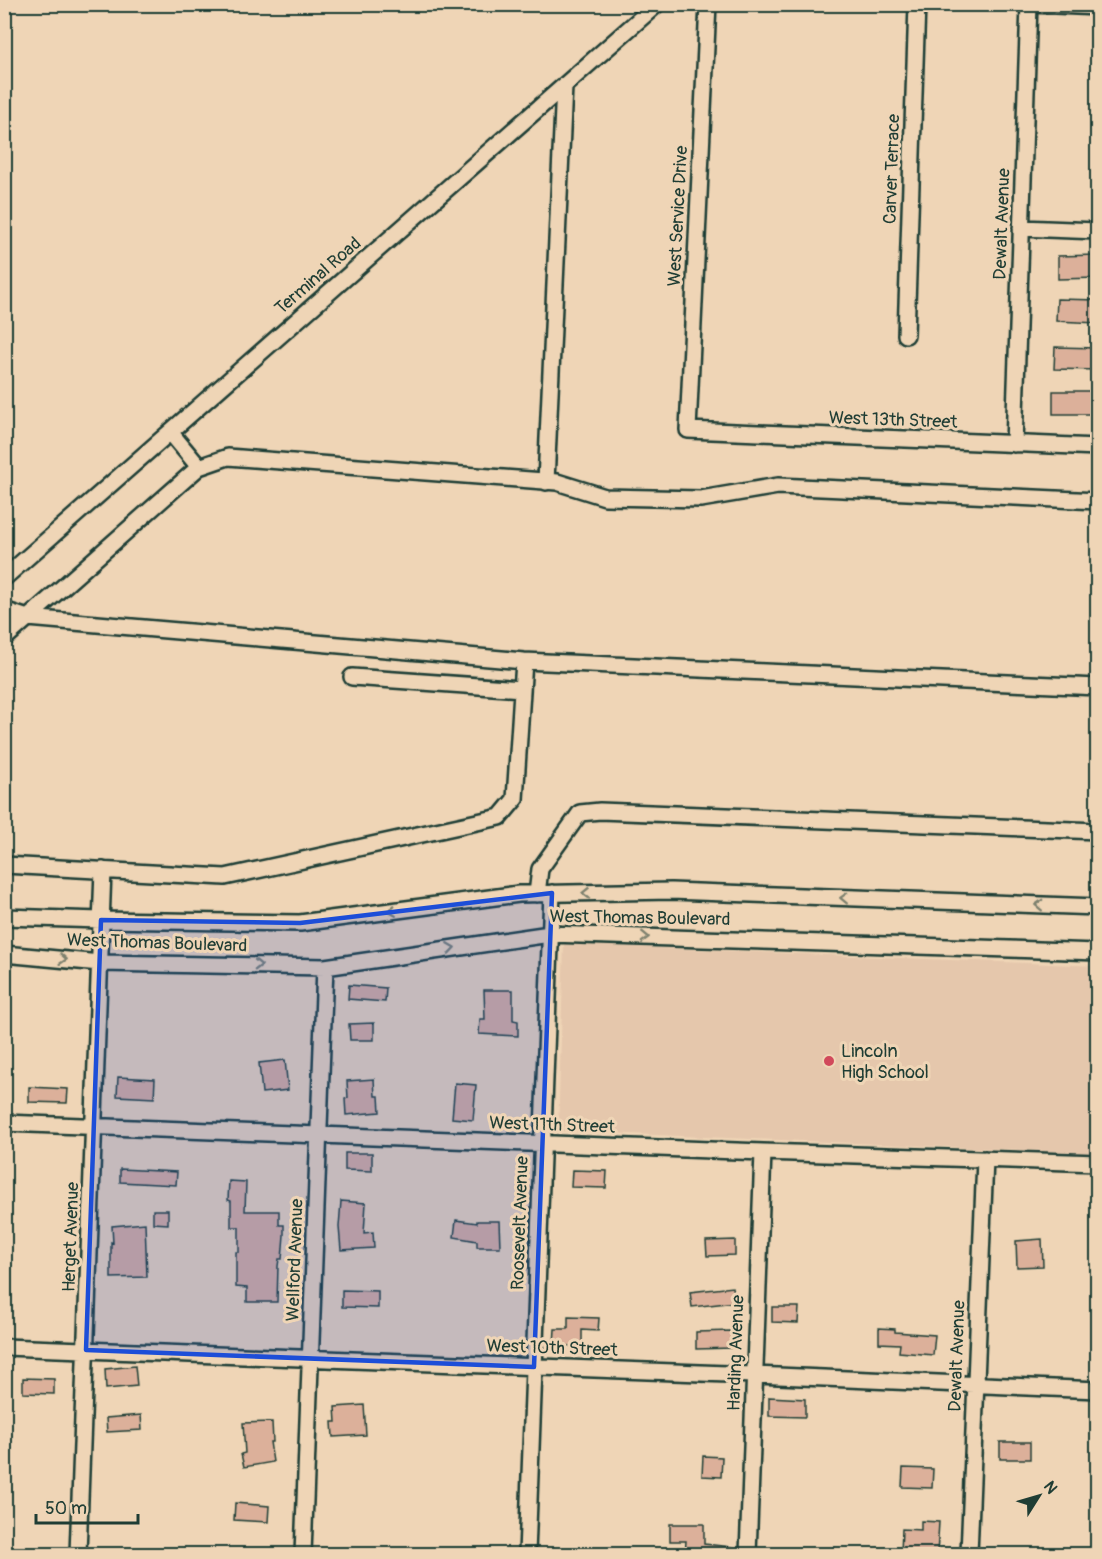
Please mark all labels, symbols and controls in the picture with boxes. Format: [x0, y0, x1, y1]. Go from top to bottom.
street label: Carver Terrace [879, 113, 905, 224]
street label: West Service Drive [663, 145, 693, 287]
street label: Dewalt Avenue [989, 168, 1015, 280]
street label: Terminal Road [270, 232, 366, 320]
street label: West 13th Street [828, 406, 959, 434]
one-way arrow [582, 887, 591, 899]
one-way arrow [840, 891, 849, 904]
one-way arrow [1035, 898, 1044, 911]
one-way arrow [388, 904, 397, 916]
street label: West Thomas Boulevard [549, 905, 731, 931]
street label: West Thomas Boulevard [66, 928, 248, 958]
one-way arrow [641, 931, 650, 944]
one-way arrow [447, 943, 456, 955]
one-way arrow [58, 952, 67, 965]
one-way arrow [253, 959, 262, 972]
place label: Lincoln High School [841, 1040, 929, 1084]
marker: Lincoln High School [822, 1054, 836, 1068]
street label: West 11th Street [489, 1111, 616, 1139]
street label: Roosevelt Avenue [506, 1155, 534, 1291]
street label: Herget Avenue [58, 1181, 84, 1293]
street label: Wellford Avenue [281, 1198, 309, 1322]
street label: Harding Avenue [722, 1294, 750, 1411]
street label: Dewalt Avenue [944, 1300, 970, 1412]
street label: West 10th Street [486, 1334, 619, 1362]
north arrow [1009, 1466, 1069, 1526]
text: N [1039, 1477, 1062, 1498]
scale bar [36, 1487, 138, 1525]
text: 50 m [45, 1497, 87, 1520]

